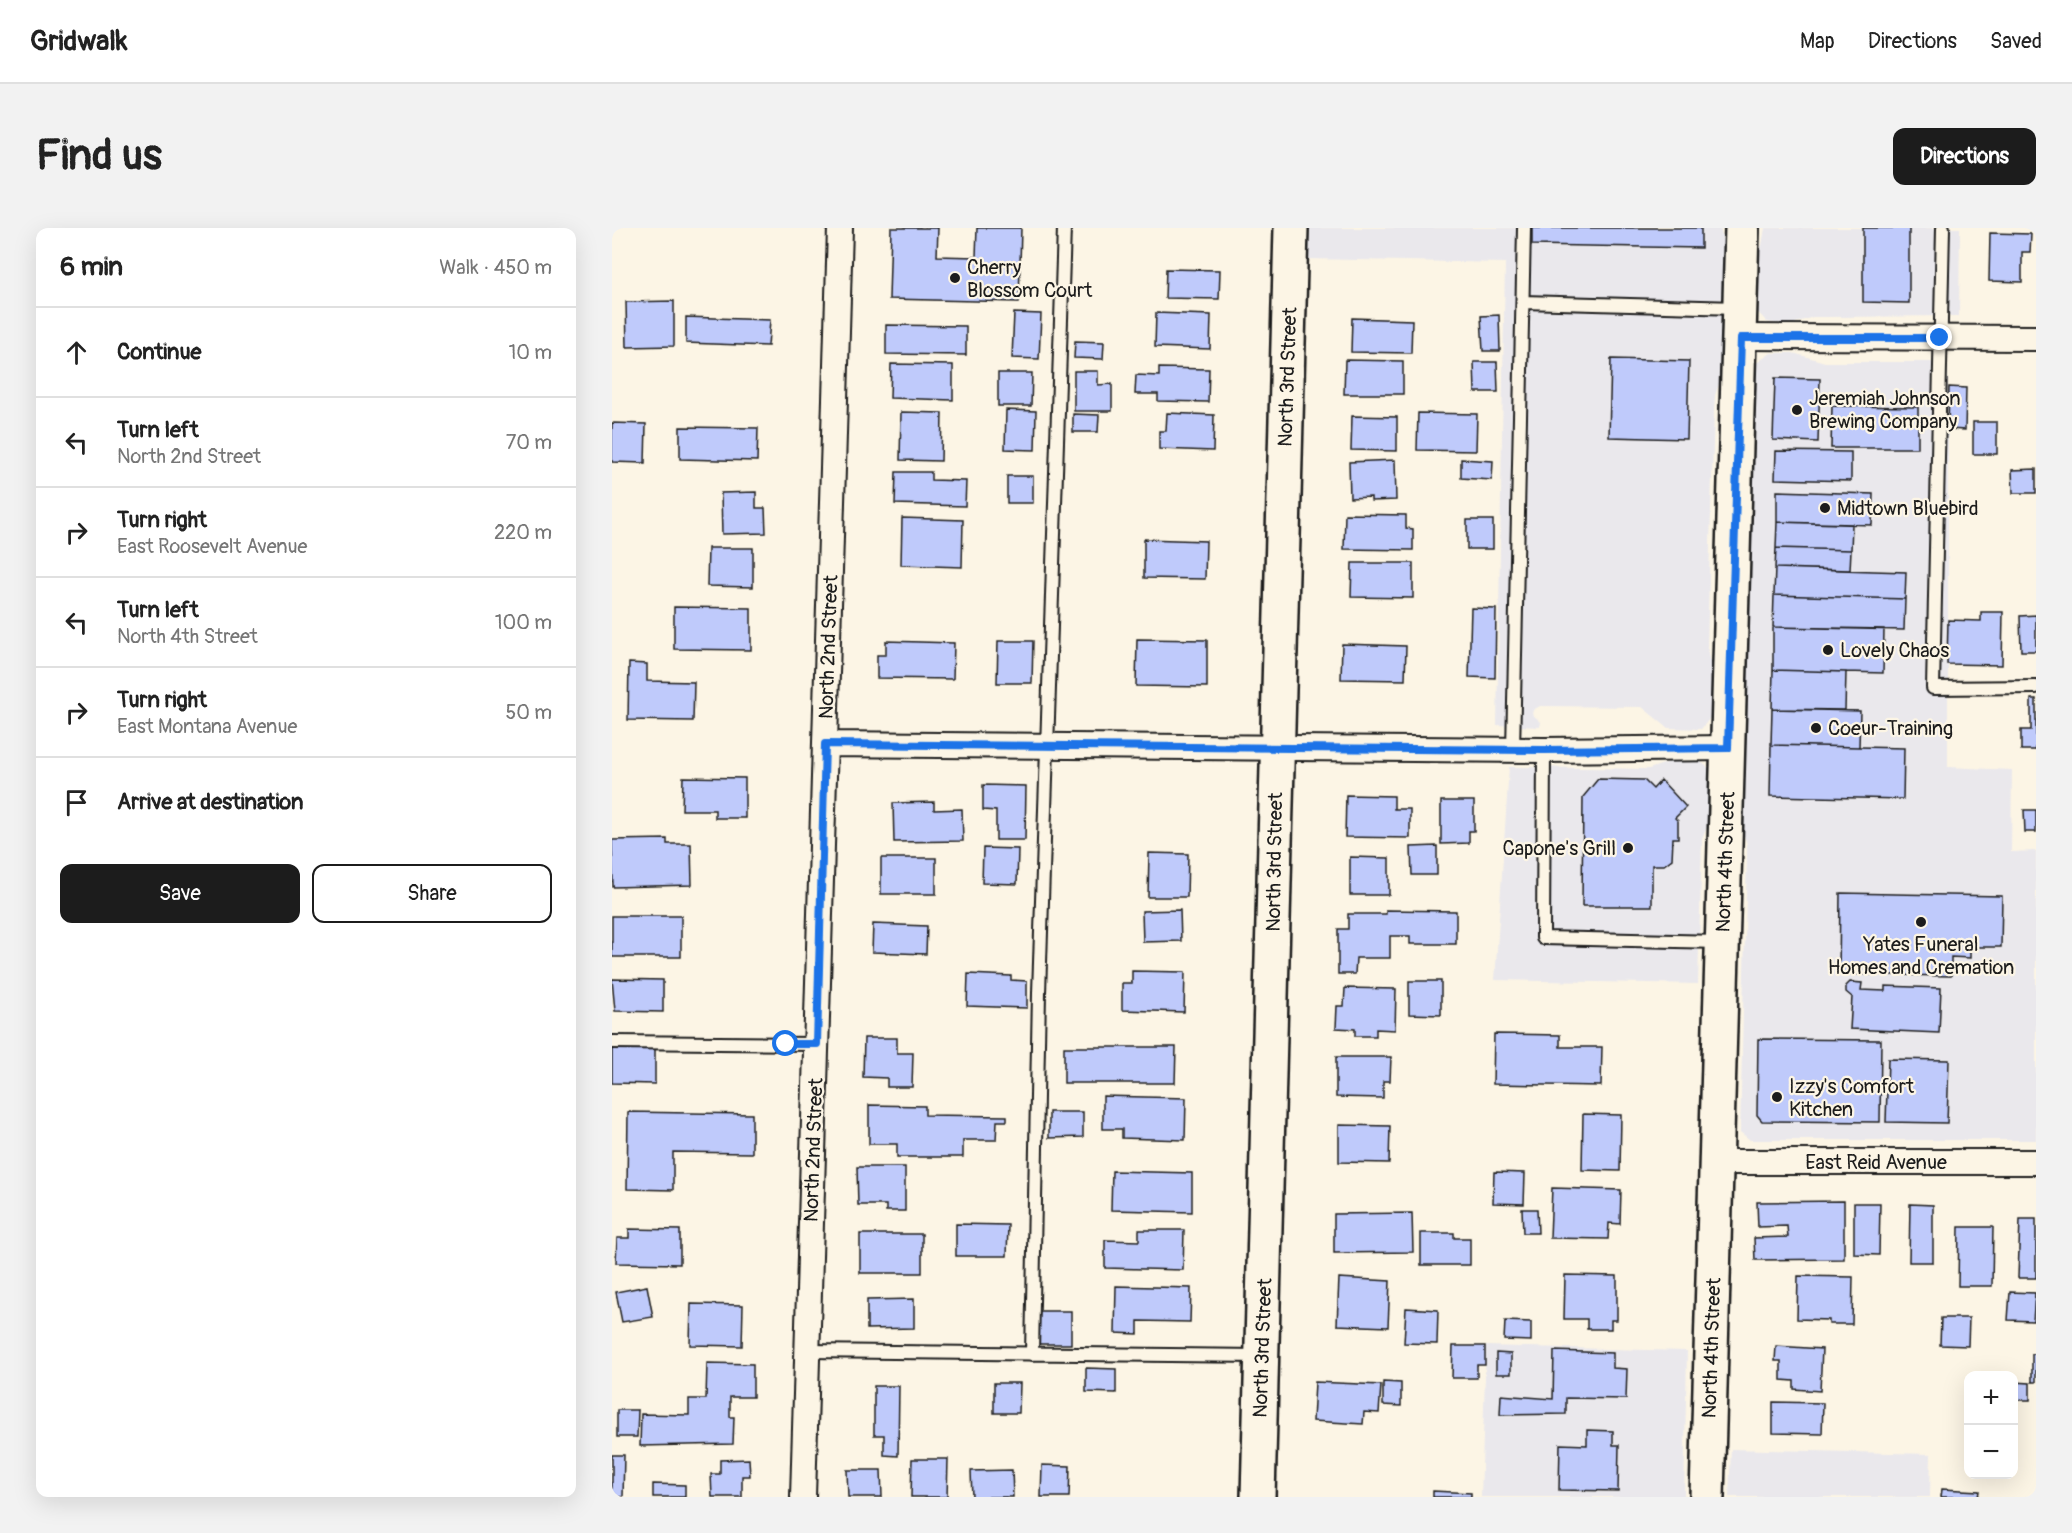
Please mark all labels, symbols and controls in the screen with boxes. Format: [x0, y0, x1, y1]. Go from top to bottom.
text: Gridwalk [30, 24, 128, 59]
text: Map [1800, 28, 1835, 55]
text: Directions [1868, 28, 1957, 55]
text: Saved [1990, 28, 2042, 55]
button: Directions [1893, 128, 2036, 185]
text: Find us [36, 130, 162, 182]
text: 6 min [60, 251, 123, 283]
text: Walk · 450 m [439, 255, 552, 280]
place label: Cherry Blossom Court [967, 255, 1093, 303]
marker: Cherry Blossom Court [948, 271, 962, 285]
street label: North 3rd Street [1273, 306, 1302, 447]
route end [1926, 324, 1952, 350]
icon: ahead [60, 336, 93, 369]
text: Continue [117, 338, 201, 366]
text: 10 m [508, 340, 552, 365]
place label: Jeremiah Johnson Brewing Company [1809, 386, 1961, 434]
marker: Jeremiah Johnson Brewing Company [1790, 403, 1804, 417]
text: Turn left [117, 416, 199, 444]
icon: left [60, 426, 93, 459]
text: 70 m [506, 430, 552, 455]
text: North 2nd Street [117, 444, 261, 469]
place label: Midtown Bluebird [1837, 496, 1978, 521]
marker: Midtown Bluebird [1818, 501, 1832, 515]
text: Turn right [117, 506, 207, 534]
icon: right [60, 516, 93, 549]
text: 220 m [494, 520, 552, 545]
text: East Roosevelt Avenue [117, 534, 307, 559]
street label: North 2nd Street [813, 574, 844, 719]
text: Turn left [117, 596, 199, 624]
icon: left [60, 606, 93, 639]
text: 100 m [495, 610, 552, 635]
text: North 4th Street [117, 624, 258, 649]
place label: Lovely Chaos [1840, 638, 1949, 663]
marker: Lovely Chaos [1821, 643, 1835, 657]
text: Turn right [117, 686, 207, 714]
icon: right [60, 696, 93, 729]
text: 50 m [505, 700, 552, 725]
text: East Montana Avenue [117, 714, 297, 739]
place label: Coeur-Training [1828, 716, 1953, 741]
marker: Coeur-Training [1809, 721, 1823, 735]
icon: arrive [60, 786, 93, 819]
text: Arrive at destination [117, 788, 303, 816]
street label: North 4th Street [1711, 790, 1740, 933]
street label: North 3rd Street [1261, 791, 1288, 932]
place label: Capone's Grill [1502, 836, 1616, 861]
marker: Capone's Grill [1621, 841, 1635, 855]
button: Save [60, 864, 300, 923]
button: Share [312, 864, 552, 923]
marker: Yates Funeral Homes and Cremation [1914, 915, 1928, 929]
place label: Yates Funeral Homes and Cremation [1828, 932, 2014, 980]
route start [772, 1030, 798, 1056]
place label: Izzy's Comfort Kitchen [1789, 1074, 1915, 1122]
street label: North 2nd Street [798, 1077, 829, 1222]
marker: Izzy's Comfort Kitchen [1770, 1090, 1784, 1104]
street label: East Reid Avenue [1805, 1150, 1947, 1175]
street label: North 4th Street [1697, 1276, 1726, 1419]
street label: North 3rd Street [1248, 1277, 1277, 1418]
map controls [1964, 1371, 2018, 1479]
button: + [1964, 1371, 2018, 1425]
button: − [1964, 1425, 2018, 1479]

